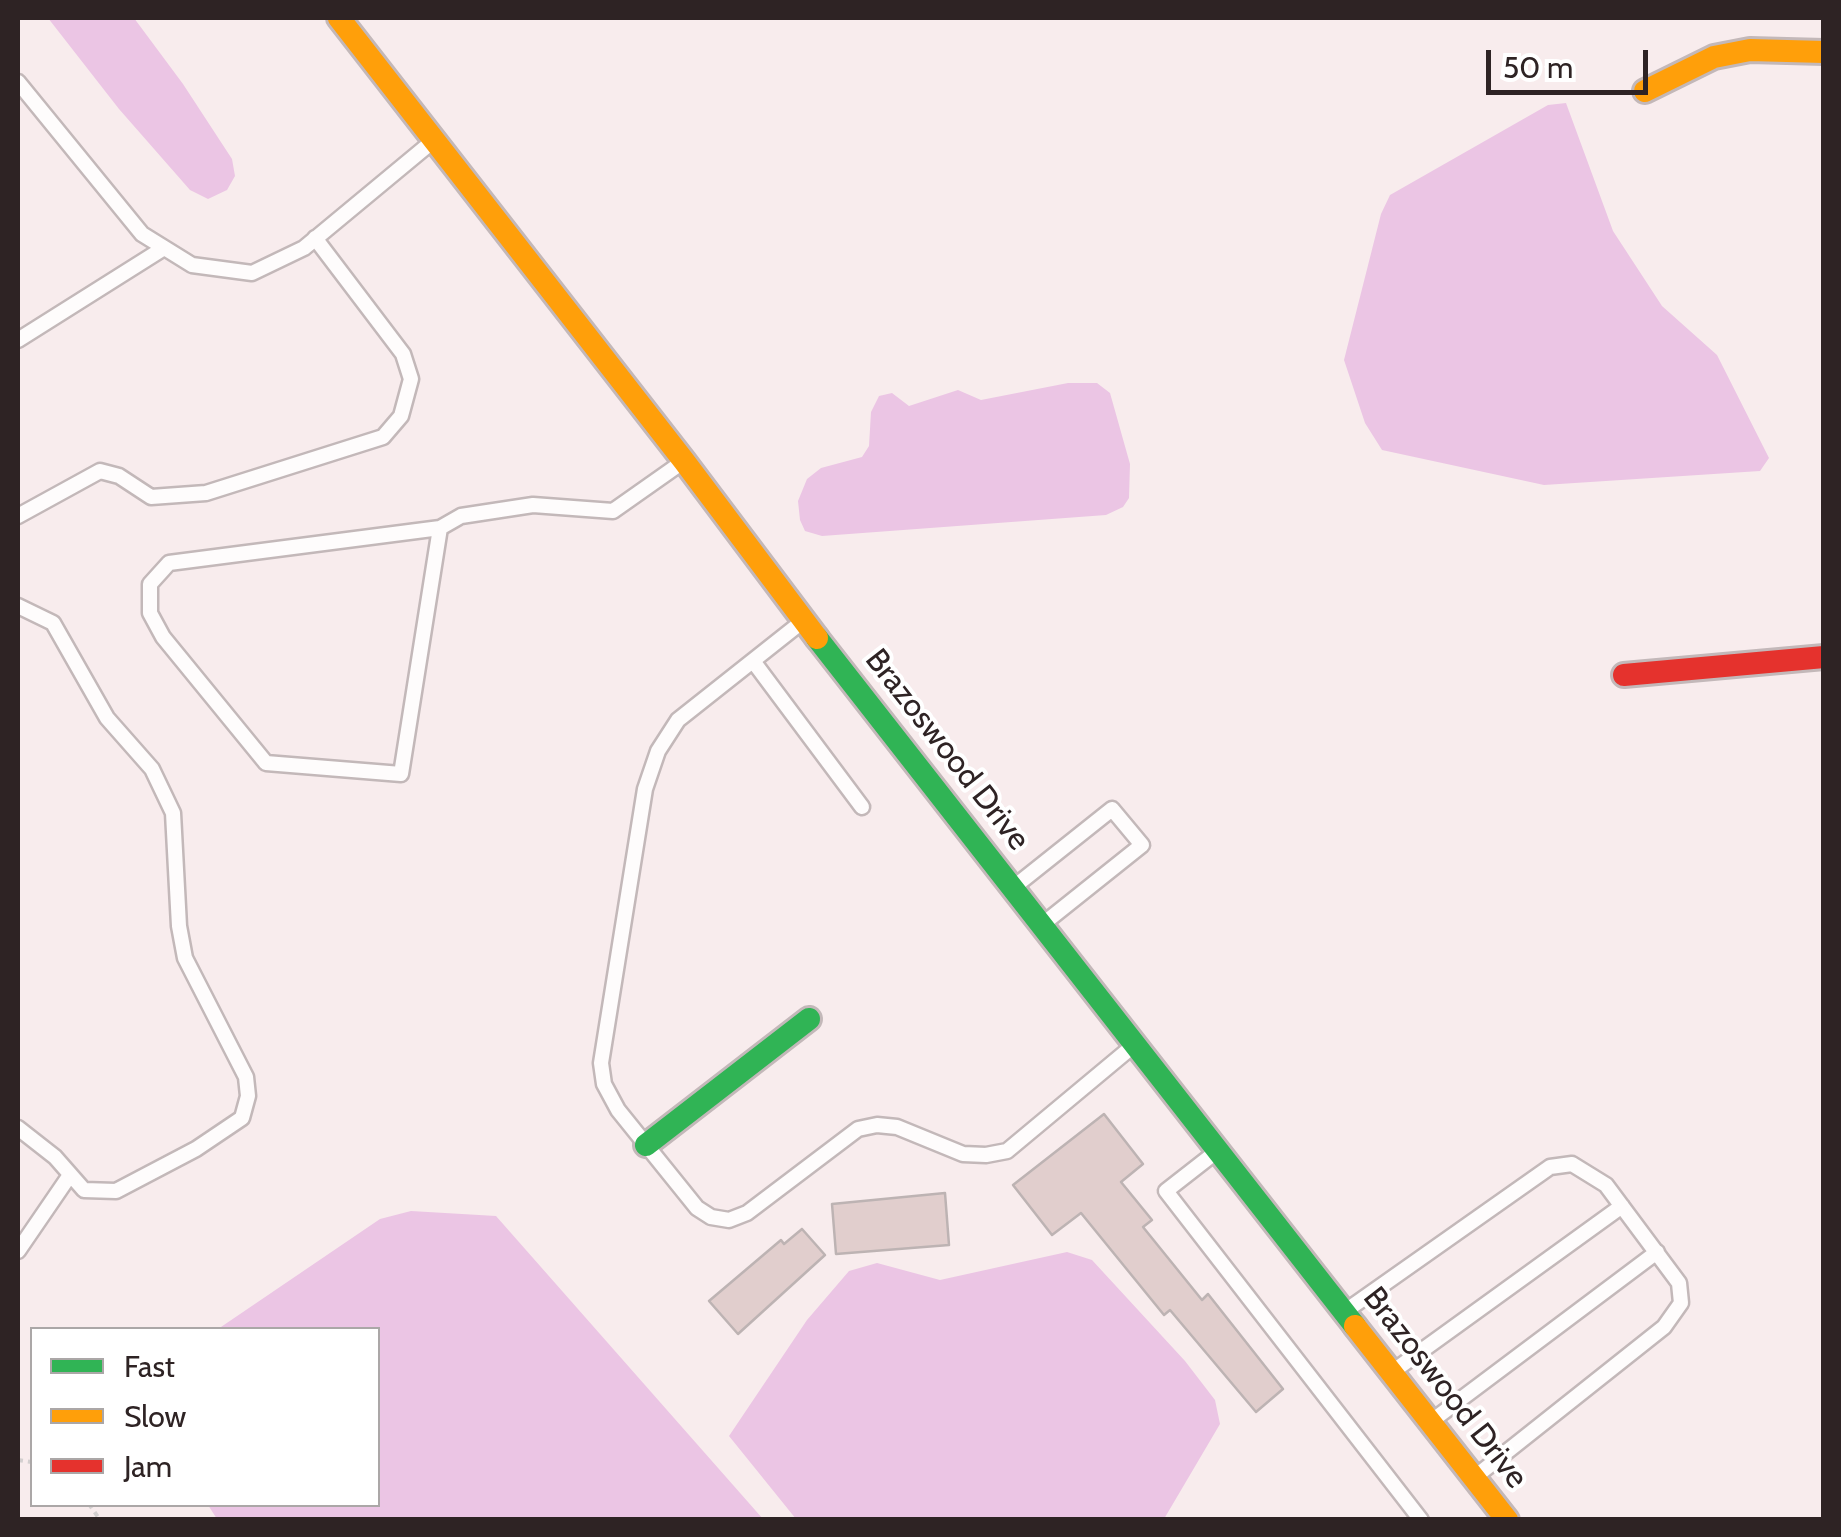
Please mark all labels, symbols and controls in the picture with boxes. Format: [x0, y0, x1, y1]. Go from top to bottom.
scale bar [1491, 30, 1654, 92]
text: 50 m [1503, 49, 1573, 86]
street label: Brazoswood Drive [857, 642, 1037, 858]
street label: Brazoswood Drive [1355, 1280, 1535, 1496]
legend [30, 1327, 380, 1507]
text: Fast [124, 1348, 175, 1385]
text: Slow [124, 1398, 186, 1435]
text: Jam [124, 1448, 172, 1485]

